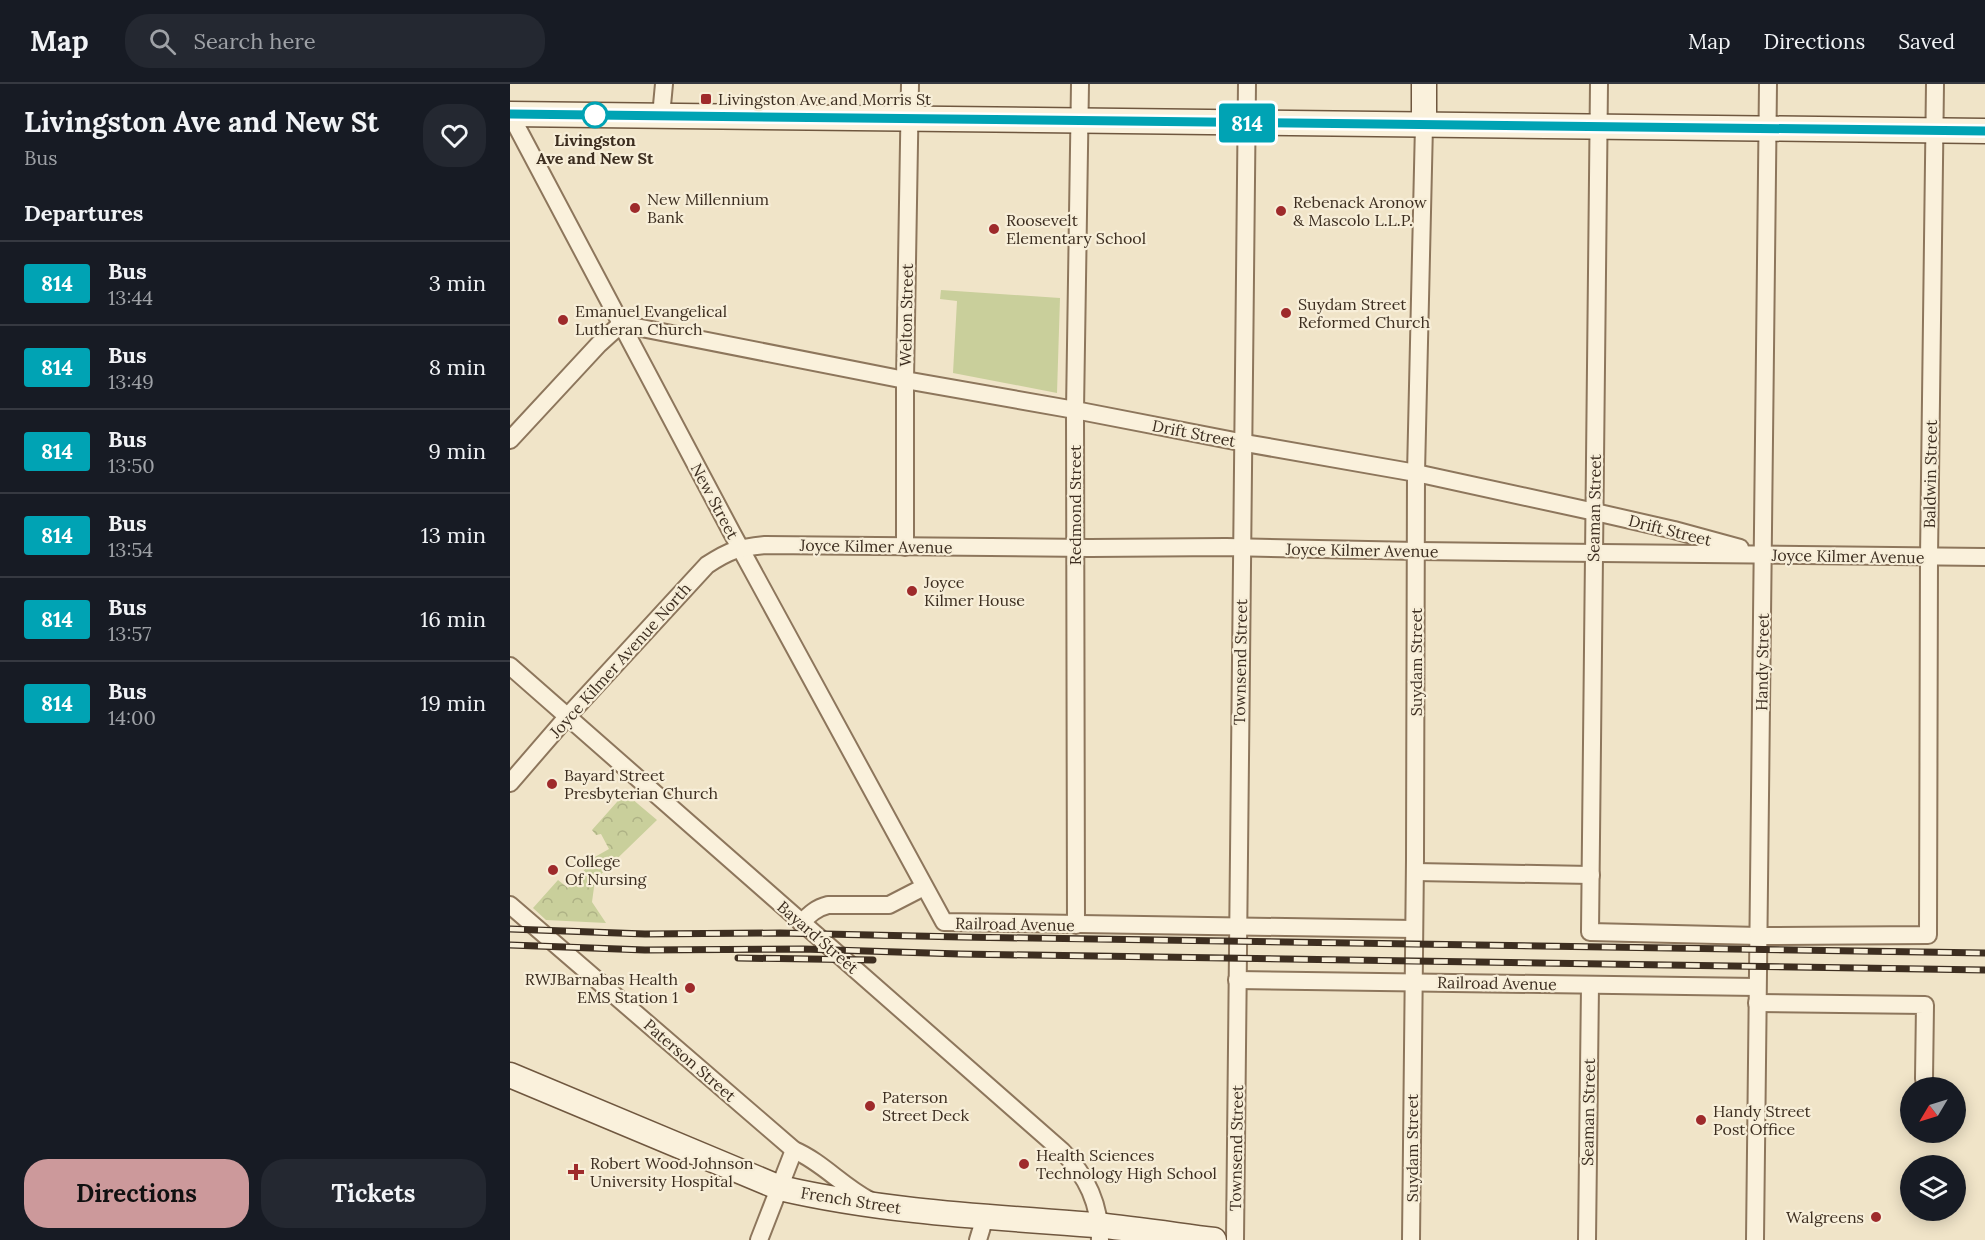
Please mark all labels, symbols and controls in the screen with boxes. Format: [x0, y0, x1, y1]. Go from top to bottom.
search box [125, 14, 545, 68]
text: Map [30, 23, 89, 59]
icon: search [146, 25, 179, 58]
text: Search here [194, 27, 316, 55]
text: Map [1688, 28, 1731, 55]
text: Directions [1764, 28, 1865, 55]
text: Saved [1898, 28, 1955, 55]
place label: Livingston Ave and Morris St [718, 89, 932, 109]
marker: Livingston Ave and Morris St [699, 92, 713, 106]
marker: Livingston Ave and New St [582, 102, 608, 128]
text: Livingston Ave and New St [24, 104, 379, 140]
button: heart [423, 104, 486, 167]
line badge: 814 [1212, 104, 1281, 142]
text: 814 [1231, 110, 1263, 137]
place label: Livingston Ave and New St [536, 130, 654, 168]
text: Bus [24, 145, 58, 170]
place label: New Millennium Bank [647, 189, 769, 227]
place label: Rebenack Aronow & Mascolo L.L.P. [1293, 192, 1427, 230]
text: Departures [24, 199, 143, 227]
marker: New Millennium Bank [628, 201, 642, 215]
marker: Rebenack Aronow & Mascolo L.L.P. [1274, 204, 1288, 218]
place label: Roosevelt Elementary School [1006, 210, 1146, 248]
marker: Roosevelt Elementary School [987, 222, 1001, 236]
text: Bus [108, 257, 147, 285]
street label: Welton Street [895, 262, 917, 367]
text: 3 min [429, 269, 486, 297]
text: 814 [41, 270, 73, 297]
text: 13:44 [108, 285, 153, 310]
place label: Suydam Street Reformed Church [1298, 294, 1431, 332]
place label: Emanuel Evangelical Lutheran Church [575, 301, 727, 339]
marker: Suydam Street Reformed Church [1279, 306, 1293, 320]
marker: Emanuel Evangelical Lutheran Church [556, 313, 570, 327]
text: Bus [108, 341, 147, 369]
text: 8 min [429, 353, 486, 381]
text: 814 [41, 354, 73, 381]
text: 13:49 [108, 369, 154, 394]
street label: Drift Street [1151, 415, 1238, 451]
street label: Baldwin Street [1919, 419, 1941, 528]
text: Bus [108, 425, 147, 453]
text: 9 min [428, 437, 486, 465]
text: 814 [41, 438, 73, 465]
street label: Redmond Street [1065, 444, 1085, 565]
text: 13:50 [108, 453, 155, 478]
street label: Seaman Street [1583, 453, 1605, 562]
street label: New Street [687, 460, 744, 543]
text: Bus [108, 509, 147, 537]
street label: Drift Street [1626, 510, 1714, 550]
text: 13 min [421, 521, 486, 549]
text: 814 [41, 522, 73, 549]
street label: Joyce Kilmer Avenue [798, 535, 953, 557]
text: 13:54 [108, 537, 153, 562]
street label: Joyce Kilmer Avenue [1284, 539, 1439, 561]
street label: Joyce Kilmer Avenue [1770, 545, 1925, 567]
place label: Joyce Kilmer House [923, 572, 1025, 610]
street label: Joyce Kilmer Avenue North [545, 578, 695, 742]
marker: Joyce Kilmer House [905, 584, 919, 598]
text: Bus [108, 593, 147, 621]
street label: Townsend Street [1229, 598, 1251, 725]
text: 16 min [420, 605, 486, 633]
text: 814 [41, 606, 73, 633]
street label: Suydam Street [1406, 607, 1426, 716]
street label: Handy Street [1751, 612, 1773, 711]
text: 13:57 [108, 621, 152, 646]
text: Bus [108, 677, 147, 705]
text: 19 min [420, 689, 486, 717]
text: 814 [41, 690, 73, 717]
text: 14:00 [108, 705, 156, 730]
place label: Bayard Street Presbyterian Church [564, 765, 718, 803]
marker: Bayard Street Presbyterian Church [545, 777, 559, 791]
place label: College Of Nursing [565, 851, 648, 889]
marker: College Of Nursing [546, 863, 560, 877]
street label: Bayard Street [773, 896, 863, 978]
street label: Railroad Avenue [955, 913, 1075, 935]
place label: RWJBarnabas Health EMS Station 1 [525, 969, 678, 1007]
street label: Railroad Avenue [1437, 972, 1557, 994]
marker: RWJBarnabas Health EMS Station 1 [683, 981, 697, 995]
street label: Paterson Street [640, 1015, 741, 1106]
street label: Seaman Street [1577, 1057, 1599, 1166]
north arrow [1900, 1077, 1966, 1143]
map controls [1900, 1077, 1966, 1221]
street label: Townsend Street [1225, 1084, 1247, 1211]
place label: Paterson Street Deck [882, 1087, 970, 1125]
street label: Suydam Street [1402, 1093, 1422, 1202]
marker: Paterson Street Deck [863, 1099, 877, 1113]
place label: Handy Street Post Office [1713, 1101, 1812, 1139]
marker: Handy Street Post Office [1694, 1113, 1708, 1127]
place label: Health Sciences Technology High School [1036, 1145, 1217, 1183]
place label: Robert Wood Johnson University Hospital [590, 1153, 754, 1191]
button: layers [1900, 1155, 1966, 1221]
marker: Health Sciences Technology High School [1017, 1157, 1031, 1171]
button: Directions [24, 1159, 249, 1228]
button: Tickets [261, 1159, 486, 1228]
marker: Robert Wood Johnson University Hospital [567, 1163, 585, 1181]
street label: French Street [799, 1182, 903, 1218]
place label: Walgreens [1786, 1207, 1864, 1227]
marker: Walgreens [1869, 1210, 1883, 1224]

